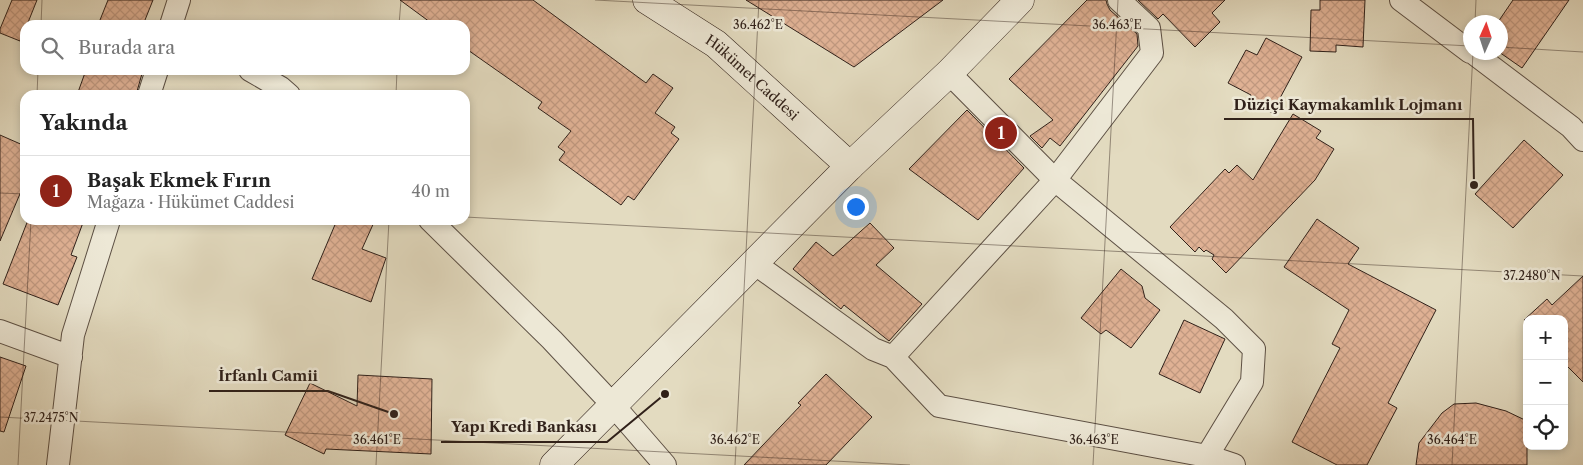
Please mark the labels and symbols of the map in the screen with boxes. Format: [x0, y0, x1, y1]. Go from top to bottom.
north arrow [1463, 15, 1508, 60]
text: 36.462°E [733, 17, 783, 32]
text: 36.463°E [1092, 17, 1142, 32]
street label: Hükümet Caddesi [702, 31, 803, 124]
callout: Düziçi Kaymakamlık Lojmanı [1224, 89, 1473, 119]
text: Düziçi Kaymakamlık Lojmanı [1234, 95, 1463, 114]
pin: 1 [985, 114, 1017, 152]
your location [843, 194, 869, 220]
text: 37.2480°N [1503, 268, 1561, 283]
callout: İrfanlı Camii [209, 361, 328, 391]
text: İrfanlı Camii [218, 366, 318, 385]
text: 37.2475°N [23, 410, 79, 425]
callout: Yapı Kredi Bankası [441, 412, 607, 442]
text: Yapı Kredi Bankası [450, 417, 597, 436]
text: 36.461°E [353, 432, 401, 447]
text: 36.462°E [710, 432, 760, 447]
text: 36.463°E [1069, 432, 1119, 447]
text: 36.464°E [1427, 432, 1477, 447]

